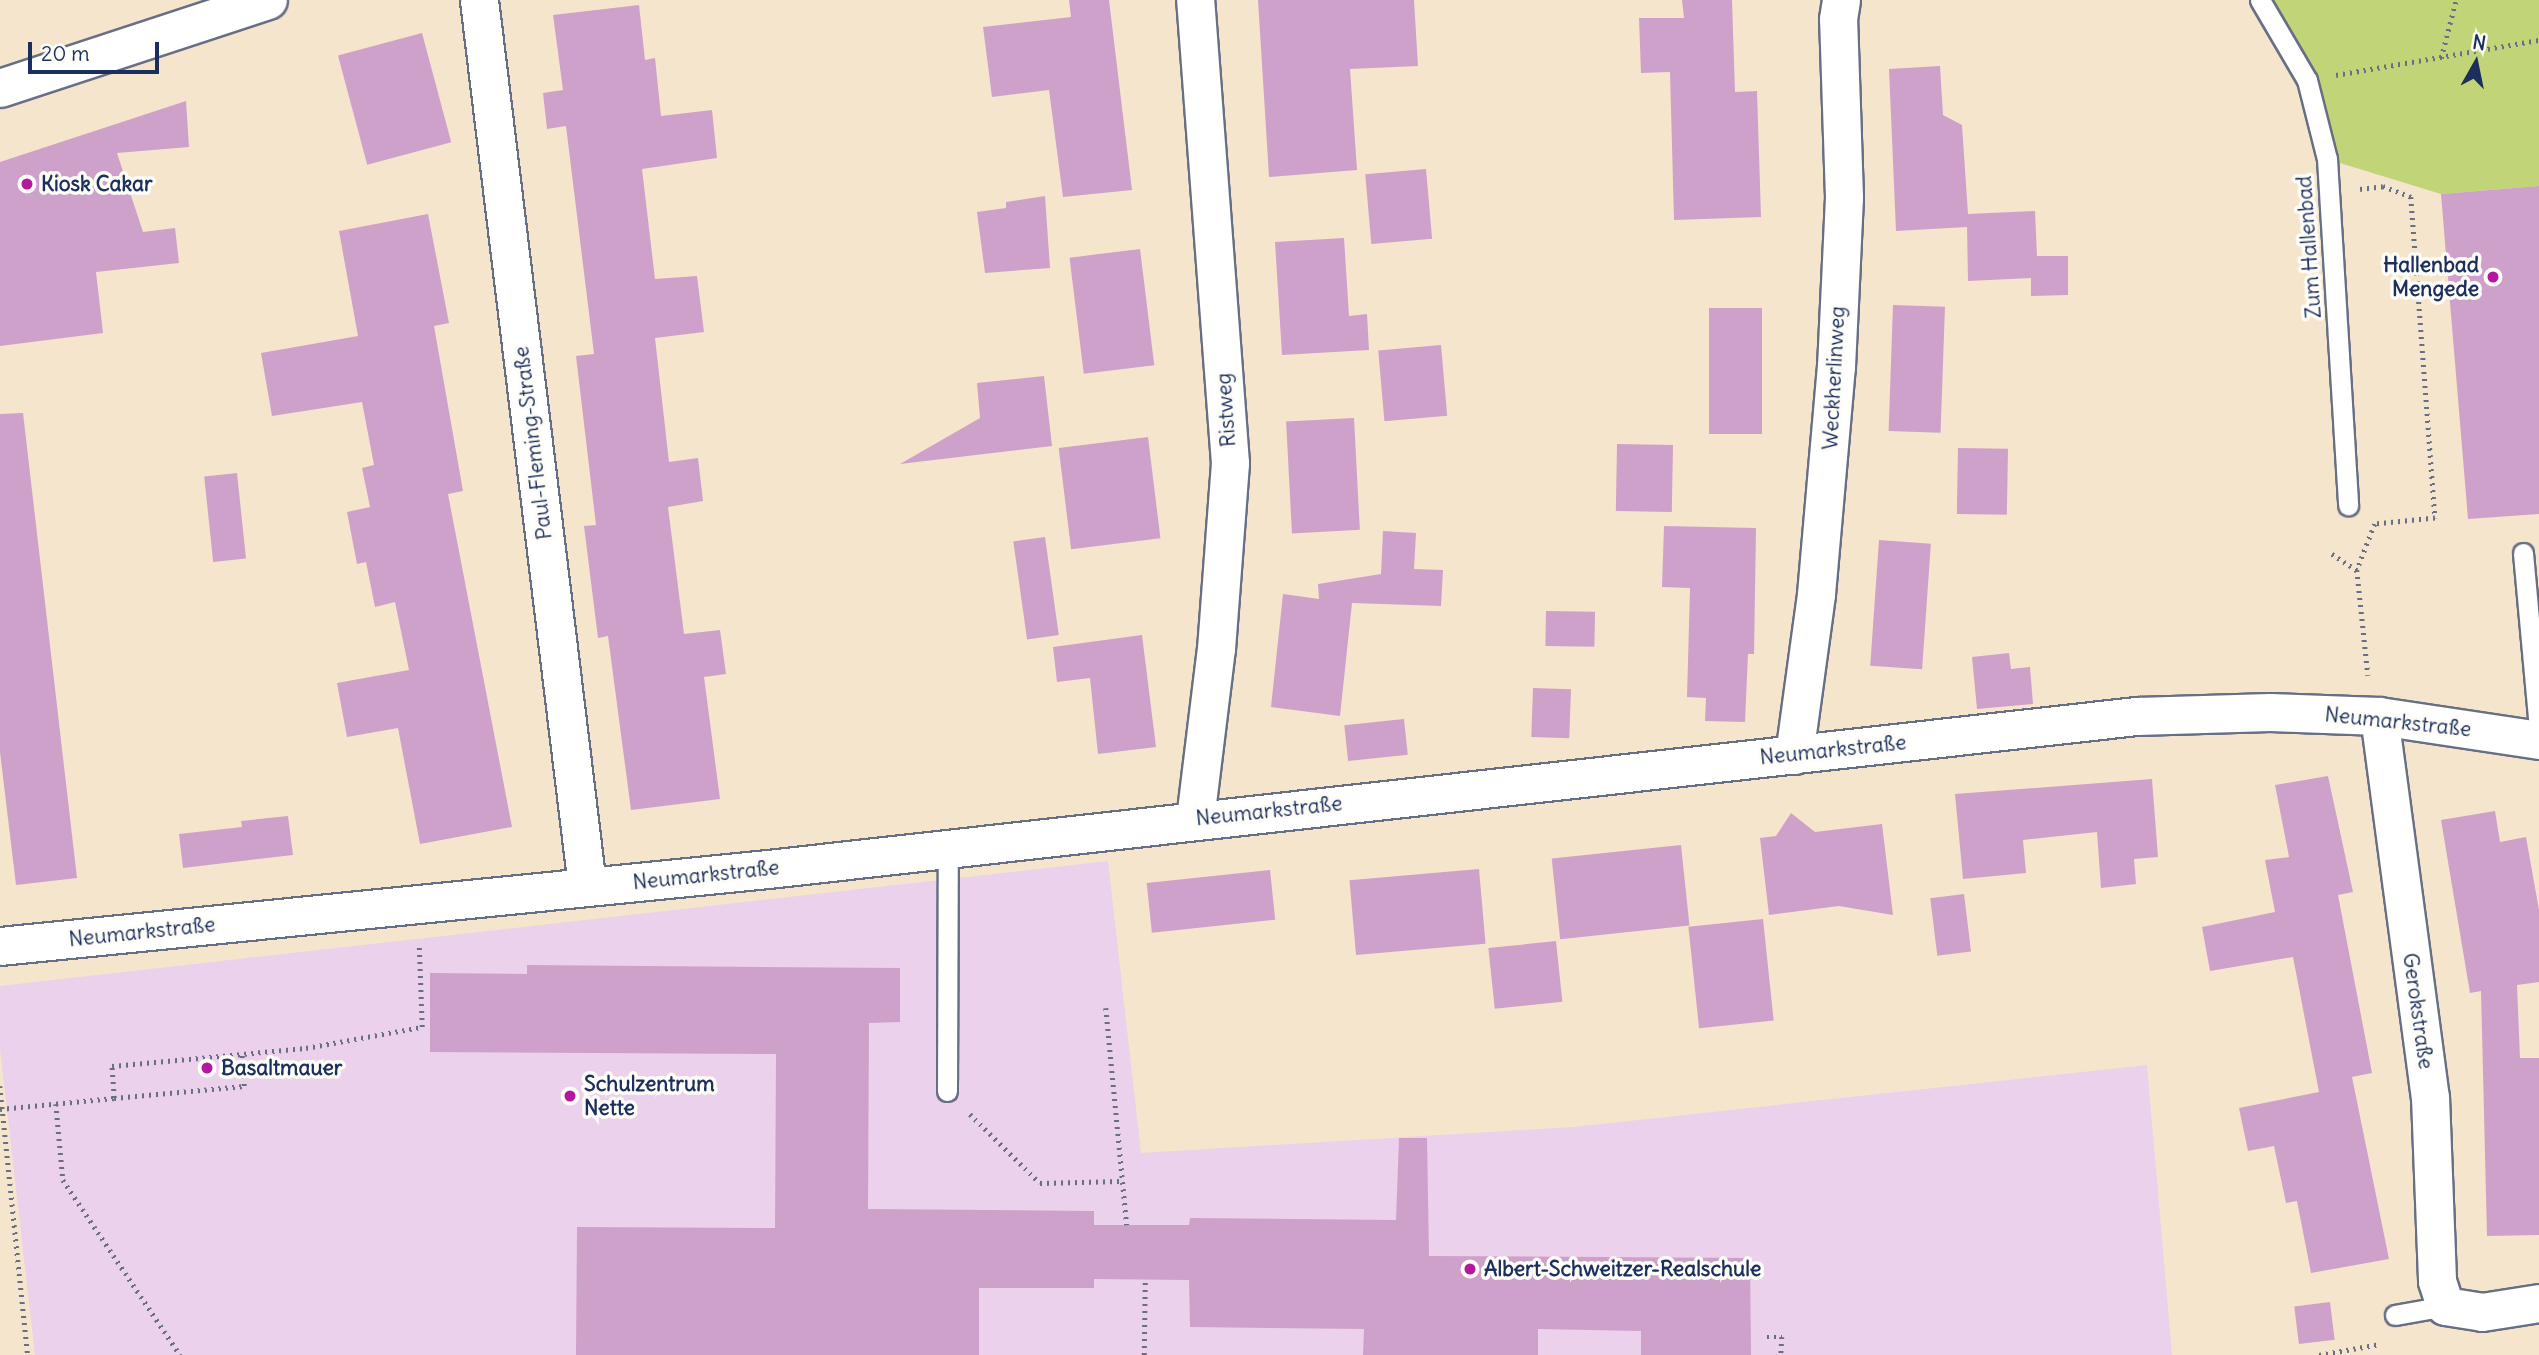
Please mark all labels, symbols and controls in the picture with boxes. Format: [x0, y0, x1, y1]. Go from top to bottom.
scale bar [32, 28, 163, 72]
north arrow [2441, 28, 2511, 98]
text: N [2471, 29, 2488, 55]
text: 20 m [41, 40, 90, 67]
place label: Kiosk Cakar [41, 171, 153, 197]
street label: Zum Hallenbad [2291, 175, 2327, 319]
marker: Kiosk Cakar [19, 176, 35, 192]
place label: Hallenbad Mengede [2383, 252, 2479, 302]
marker: Hallenbad Mengede [2485, 269, 2501, 285]
street label: Weckherlinweg [1818, 305, 1850, 451]
street label: Paul-Fleming-Straße [509, 345, 557, 541]
street label: Ristweg [1211, 372, 1241, 448]
street label: Neumarkstraße [2323, 702, 2473, 742]
street label: Neumarkstraße [1758, 730, 1908, 770]
street label: Neumarkstraße [1194, 791, 1344, 831]
street label: Neumarkstraße [631, 855, 781, 895]
street label: Neumarkstraße [67, 912, 217, 952]
street label: Gerokstraße [2397, 951, 2439, 1071]
place label: Basaltmauer [221, 1055, 342, 1081]
marker: Basaltmauer [199, 1060, 215, 1076]
place label: Schulzentrum Nette [584, 1071, 715, 1121]
marker: Schulzentrum Nette [562, 1088, 578, 1104]
place label: Albert-Schweitzer-Realschule [1484, 1256, 1761, 1282]
marker: Albert-Schweitzer-Realschule [1462, 1261, 1478, 1277]

